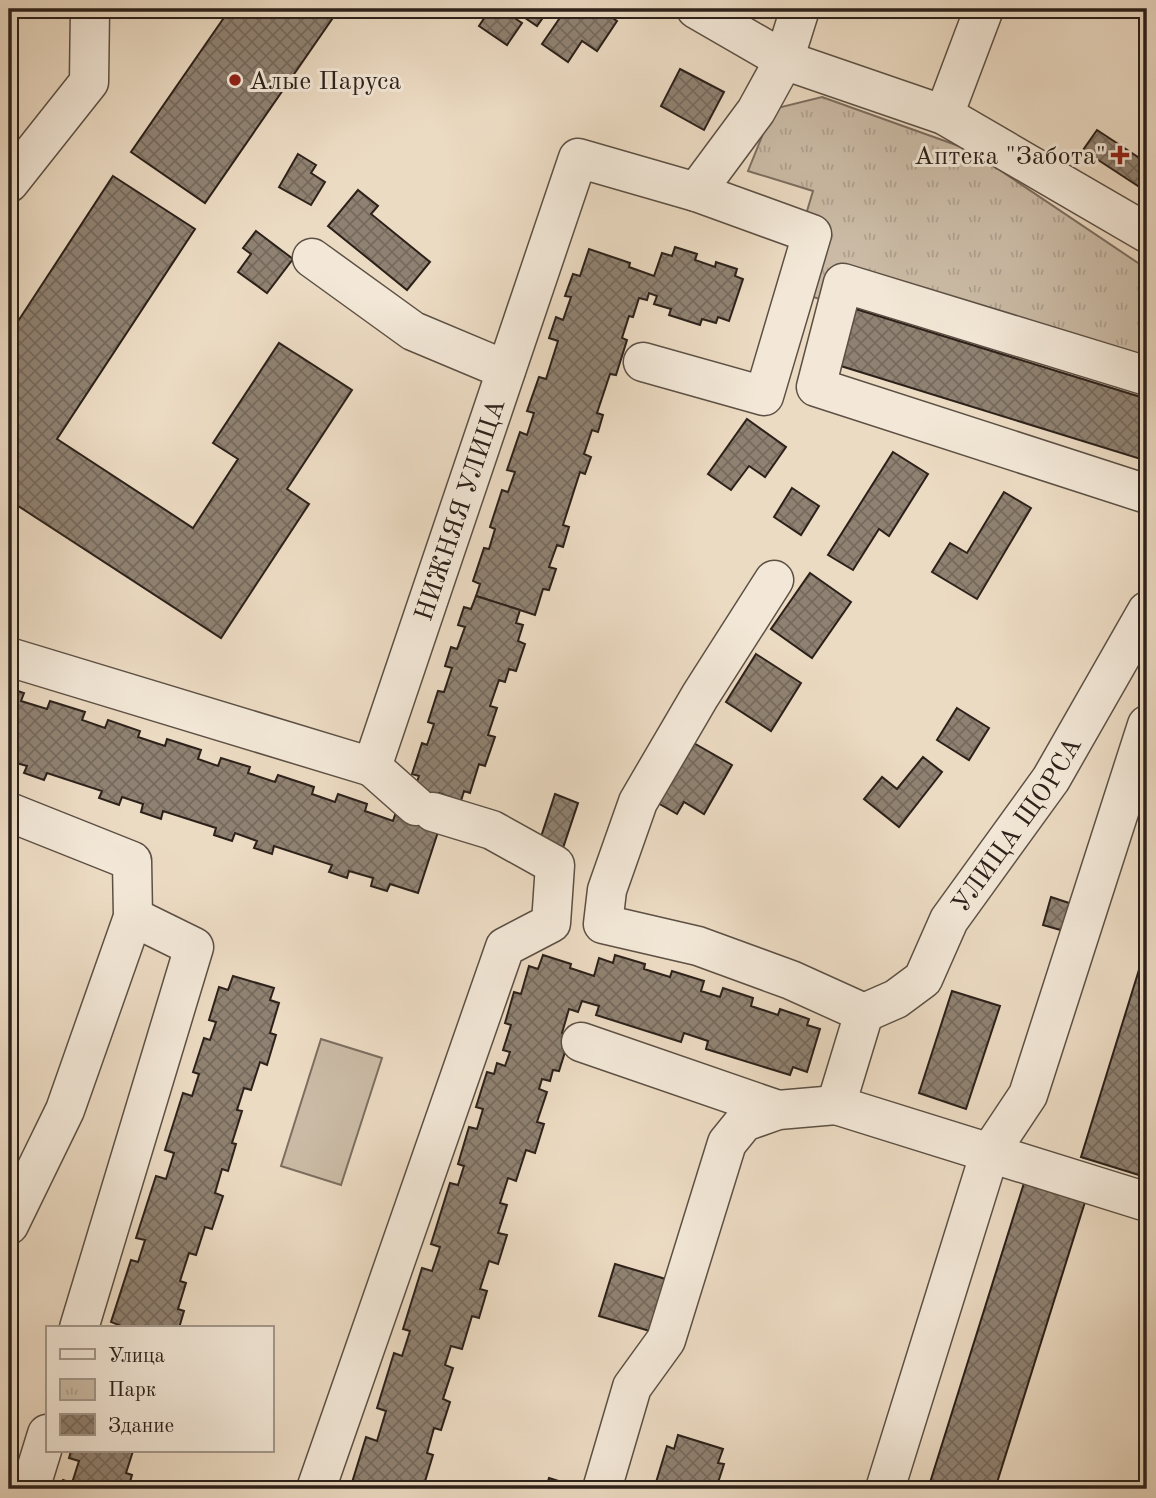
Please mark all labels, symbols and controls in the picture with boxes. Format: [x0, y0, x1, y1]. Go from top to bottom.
place label: Алые Паруса [249, 69, 401, 95]
marker: Алые Паруса [227, 72, 243, 88]
place label: Аптека "Забота" [914, 144, 1106, 170]
marker: Аптека "Забота" [1112, 147, 1128, 163]
street label: НИЖНЯЯ УЛИЦА [411, 396, 511, 624]
street label: УЛИЦА ЩОРСА [948, 733, 1087, 918]
legend [46, 1326, 273, 1452]
text: Улица [108, 1346, 165, 1367]
text: Парк [108, 1380, 157, 1401]
text: Здание [108, 1416, 174, 1437]

